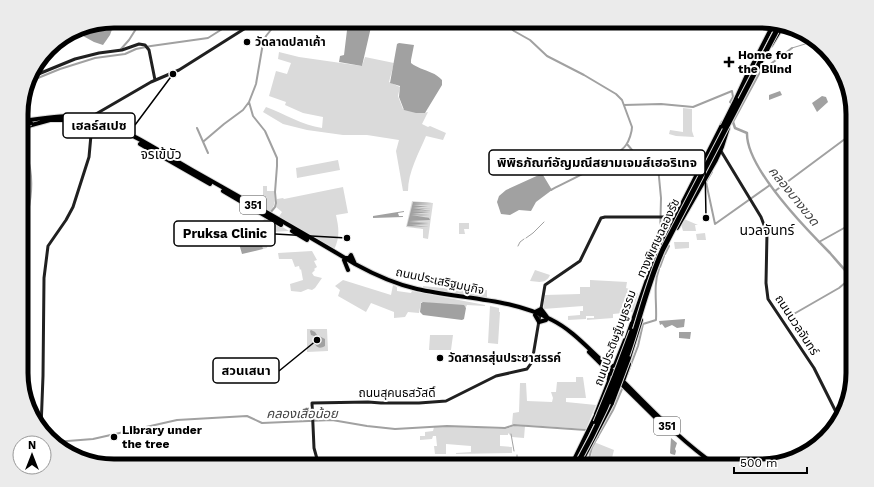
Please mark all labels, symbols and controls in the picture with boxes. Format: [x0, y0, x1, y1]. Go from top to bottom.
place label: วัดลาดปลาเค้า [255, 35, 326, 49]
marker: วัดลาดปลาเค้า [242, 37, 252, 47]
place label: Home for the Blind [738, 48, 794, 76]
marker: Home for the Blind [723, 56, 735, 68]
callout: เฮลธ์สเปซ [63, 113, 135, 138]
text: เฮลธ์สเปซ [71, 118, 127, 133]
district label: จรเข้บัว [140, 146, 182, 162]
callout: พิพิธภัณฑ์อัญมณีสยามเจมส์เฮอริเทจ [489, 150, 705, 175]
text: พิพิธภัณฑ์อัญมณีสยามเจมส์เฮอริเทจ [497, 155, 697, 170]
water label: คลองบางขวด [766, 164, 823, 229]
road number: 351 [240, 196, 266, 214]
street label: ทางพิเศษฉลองรัช [634, 196, 682, 280]
callout: Pruksa Clinic [174, 221, 275, 246]
district label: นวลจันทร์ [740, 222, 795, 238]
text: Pruksa Clinic [183, 226, 268, 241]
street label: ถนนประเสริฐมนูกิจ [394, 265, 486, 297]
street label: ถนนประดิษฐ์มนูธรรม [591, 288, 639, 388]
street label: ถนนนวลจันทร์ [772, 292, 822, 358]
place label: วัดสาครสุ่นประชาสรรค์ [448, 351, 561, 365]
marker: วัดสาครสุ่นประชาสรรค์ [435, 353, 445, 363]
callout: สวนเสนา [213, 358, 279, 383]
text: สวนเสนา [221, 363, 271, 378]
street label: ถนนสุคนธสวัสดิ์ [358, 386, 436, 400]
water label: คลองเสือน้อย [266, 406, 339, 421]
road number: 351 [654, 417, 680, 435]
place label: Library under the tree [122, 423, 203, 451]
marker: Library under the tree [109, 432, 119, 442]
north arrow [12, 435, 52, 475]
text: N [28, 439, 36, 452]
scale bar [734, 449, 807, 475]
text: 500 m [740, 456, 777, 470]

